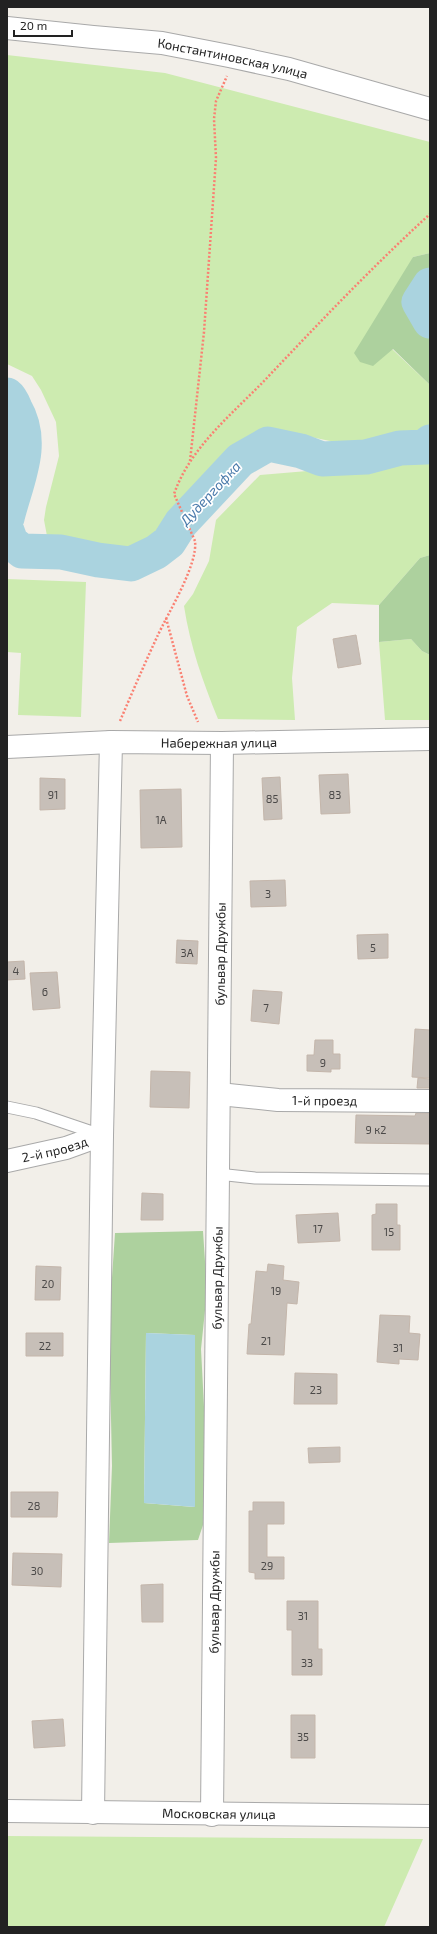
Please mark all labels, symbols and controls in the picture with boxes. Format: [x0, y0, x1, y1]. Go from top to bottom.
scale bar [14, 12, 72, 38]
text: 20 m [20, 18, 47, 32]
street label: Константиновская улица [157, 35, 310, 82]
water label: Дудергофка [175, 457, 244, 529]
street label: Набережная улица [161, 734, 277, 751]
house number: 91 [48, 788, 58, 801]
house number: 83 [329, 788, 341, 801]
house number: 85 [266, 792, 278, 805]
house number: 1А [155, 813, 167, 826]
house number: 3 [265, 887, 271, 900]
street label: бульвар Дружбы [212, 902, 229, 1006]
house number: 5 [370, 941, 376, 954]
house number: 3А [181, 946, 194, 959]
house number: 4 [13, 964, 20, 977]
house number: 6 [42, 985, 48, 998]
house number: 7 [263, 1001, 269, 1014]
house number: 9 [320, 1056, 326, 1069]
street label: 1-й проезд [292, 1092, 358, 1109]
house number: 9 к2 [366, 1123, 386, 1136]
street label: 2-й проезд [20, 1133, 90, 1166]
house number: 17 [313, 1222, 323, 1235]
house number: 15 [384, 1225, 394, 1238]
street label: бульвар Дружбы [209, 1226, 225, 1330]
house number: 20 [42, 1277, 54, 1290]
house number: 19 [271, 1284, 281, 1297]
house number: 21 [261, 1334, 271, 1347]
house number: 22 [39, 1339, 51, 1352]
house number: 31 [393, 1341, 403, 1354]
house number: 23 [310, 1383, 322, 1396]
house number: 28 [28, 1499, 40, 1512]
street label: бульвар Дружбы [206, 1550, 222, 1654]
house number: 29 [261, 1559, 273, 1572]
house number: 30 [31, 1564, 43, 1577]
house number: 31 [298, 1609, 308, 1622]
house number: 33 [301, 1656, 313, 1669]
house number: 35 [297, 1730, 309, 1743]
street label: Московская улица [162, 1805, 276, 1822]

